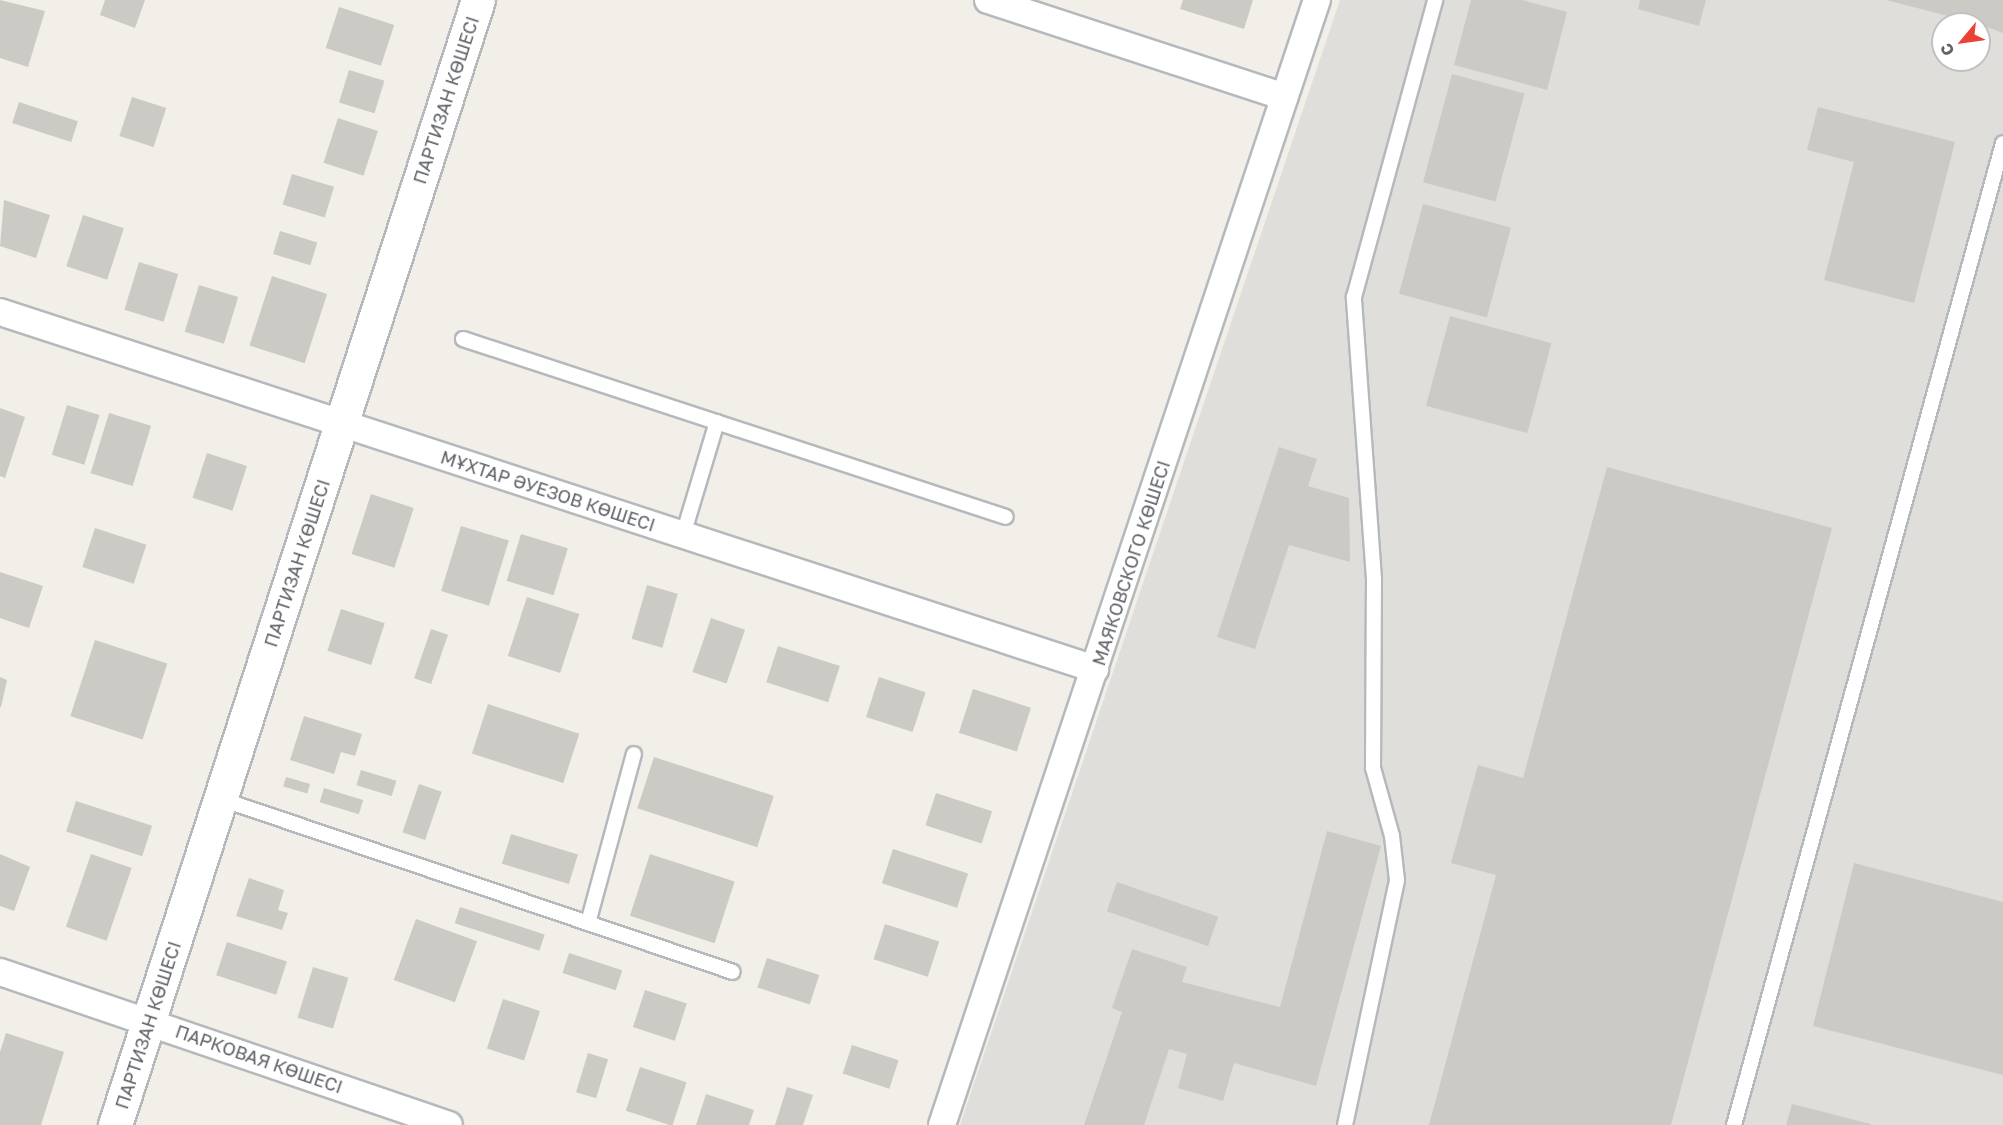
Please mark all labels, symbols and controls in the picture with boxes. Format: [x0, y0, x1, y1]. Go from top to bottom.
north arrow [1931, 12, 1991, 72]
street label: ПАРТИЗАН КӨШЕСІ [409, 13, 483, 187]
text: С [1936, 40, 1959, 60]
street label: МҰХТАР ӘУЕЗОВ КӨШЕСІ [438, 446, 658, 536]
street label: МАЯКОВСКОГО КӨШЕСІ [1088, 458, 1174, 668]
street label: ПАРТИЗАН КӨШЕСІ [260, 476, 334, 650]
street label: ПАРТИЗАН КӨШЕСІ [111, 938, 185, 1112]
street label: ПАРКОВАЯ КӨШЕСІ [173, 1020, 345, 1098]

